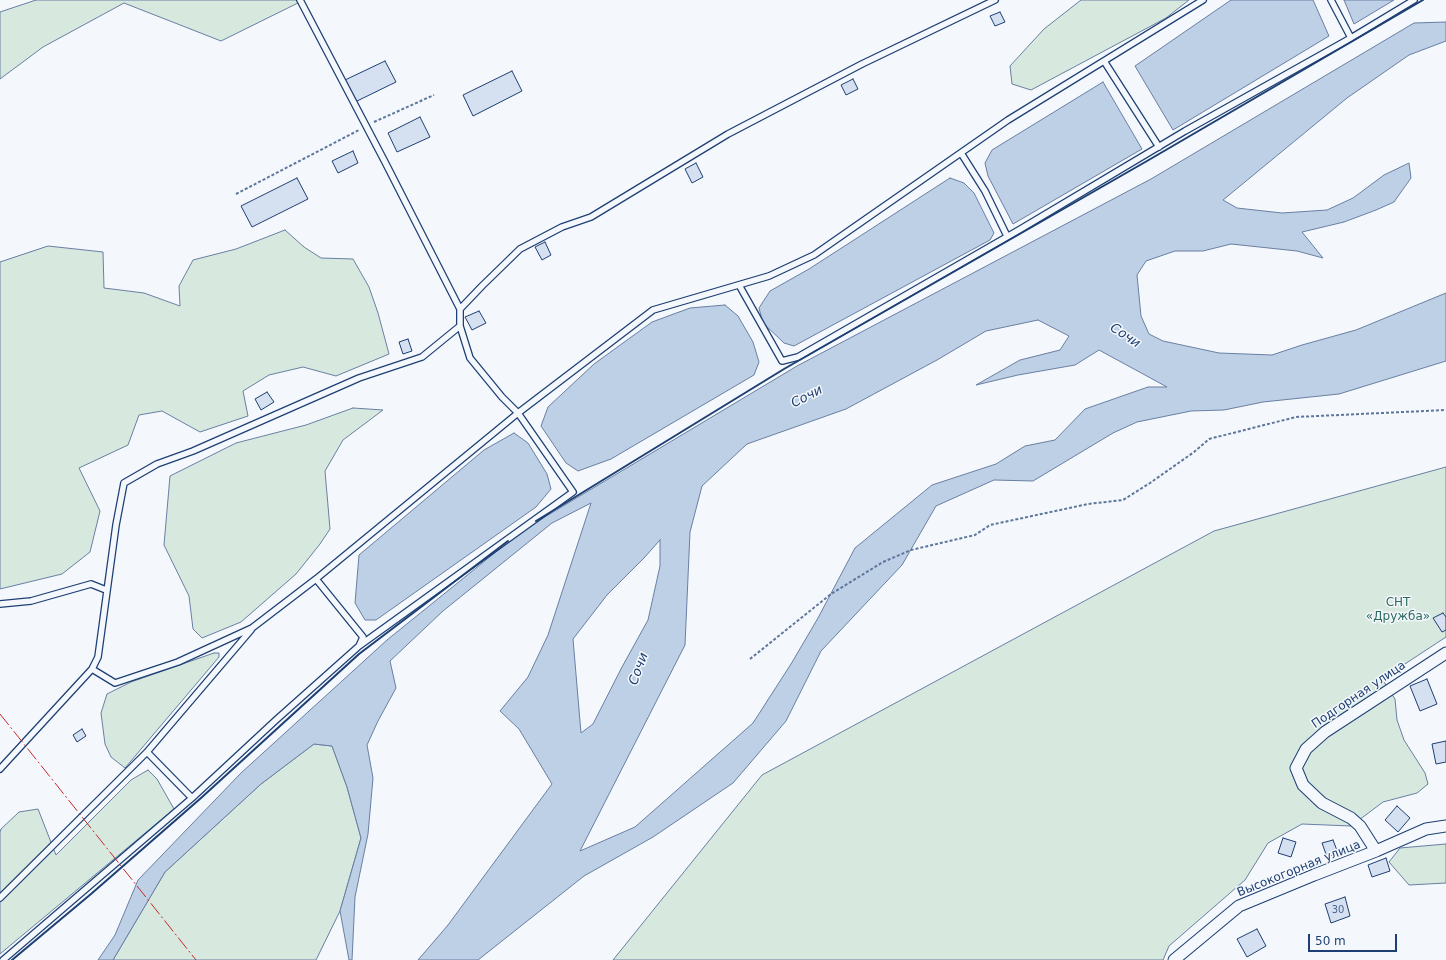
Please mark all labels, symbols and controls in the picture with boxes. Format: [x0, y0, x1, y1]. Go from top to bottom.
water label: Сочи [1107, 320, 1143, 352]
water label: Сочи [789, 383, 825, 411]
park label: СНТ «Дружба» [1366, 596, 1430, 624]
water label: Сочи [626, 651, 652, 687]
street label: Подгорная улица [1309, 658, 1409, 732]
street label: Высокогорная улица [1235, 838, 1363, 900]
house number: 30 [1332, 904, 1344, 916]
scale bar [1310, 926, 1399, 952]
text: 50 m [1315, 934, 1346, 948]

